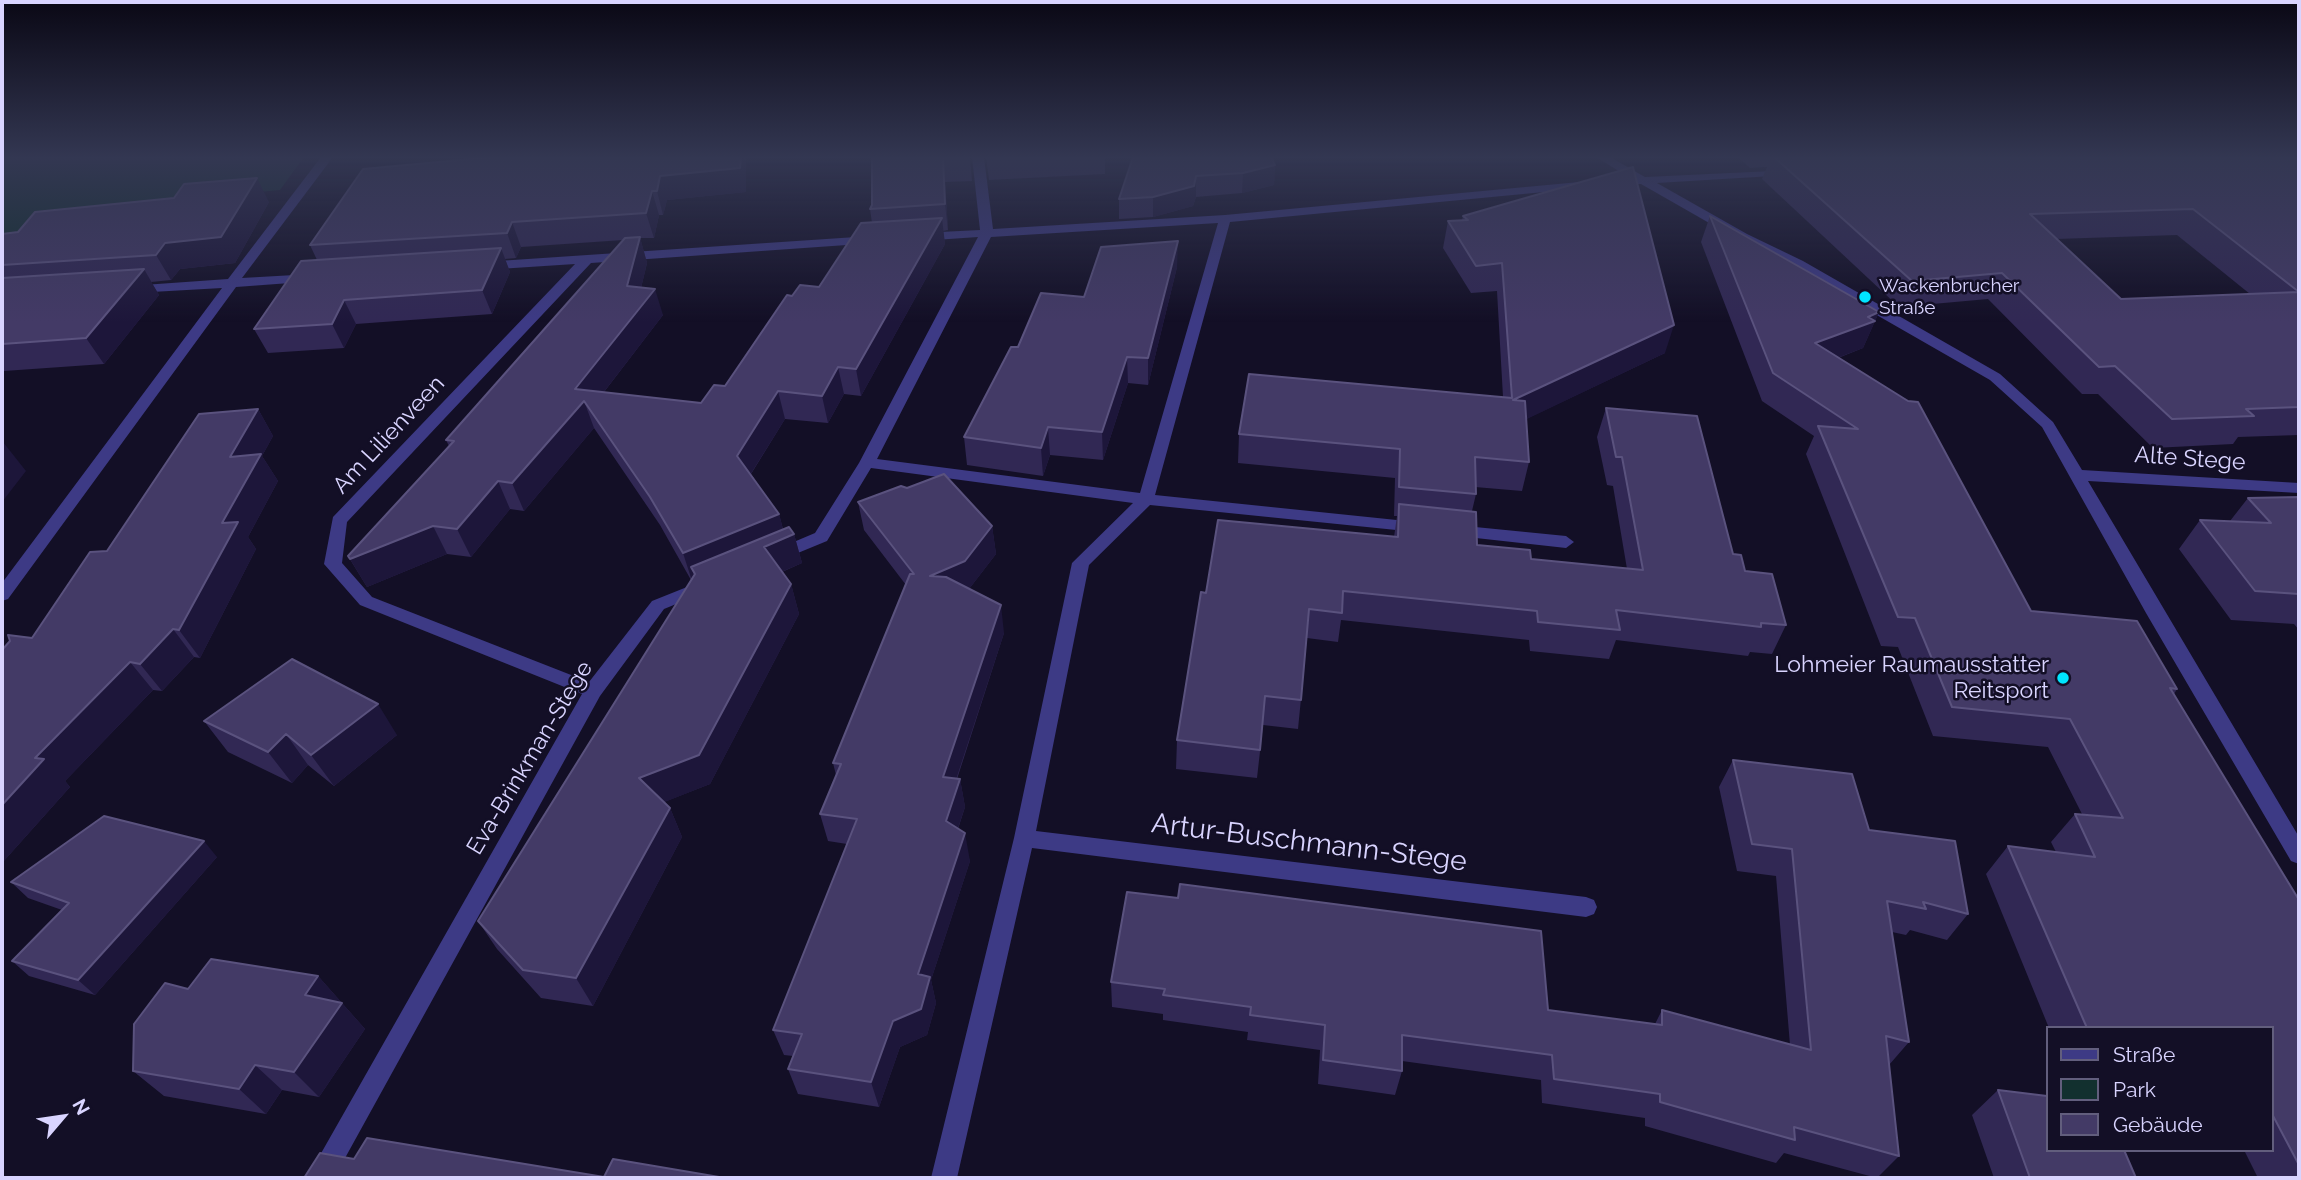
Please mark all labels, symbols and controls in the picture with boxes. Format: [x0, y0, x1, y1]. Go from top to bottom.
place label: Wackenbrucher Straße [1879, 275, 2019, 319]
marker: Wackenbrucher Straße [1857, 289, 1873, 305]
street label: Am Lilienveen [327, 370, 451, 500]
street label: Alte Stege [2134, 441, 2246, 477]
place label: Lohmeier Raumausstatter Reitsport [1774, 651, 2049, 705]
street label: Eva-Brinkman-Stege [461, 656, 599, 860]
marker: Lohmeier Raumausstatter Reitsport [2055, 670, 2071, 686]
street label: Artur-Buschmann-Stege [1149, 807, 1469, 879]
legend [2046, 1026, 2273, 1152]
text: Straße [2113, 1042, 2175, 1067]
text: Park [2113, 1077, 2156, 1102]
north arrow [28, 1082, 98, 1152]
text: N [68, 1095, 95, 1118]
text: Gebäude [2113, 1112, 2203, 1137]

